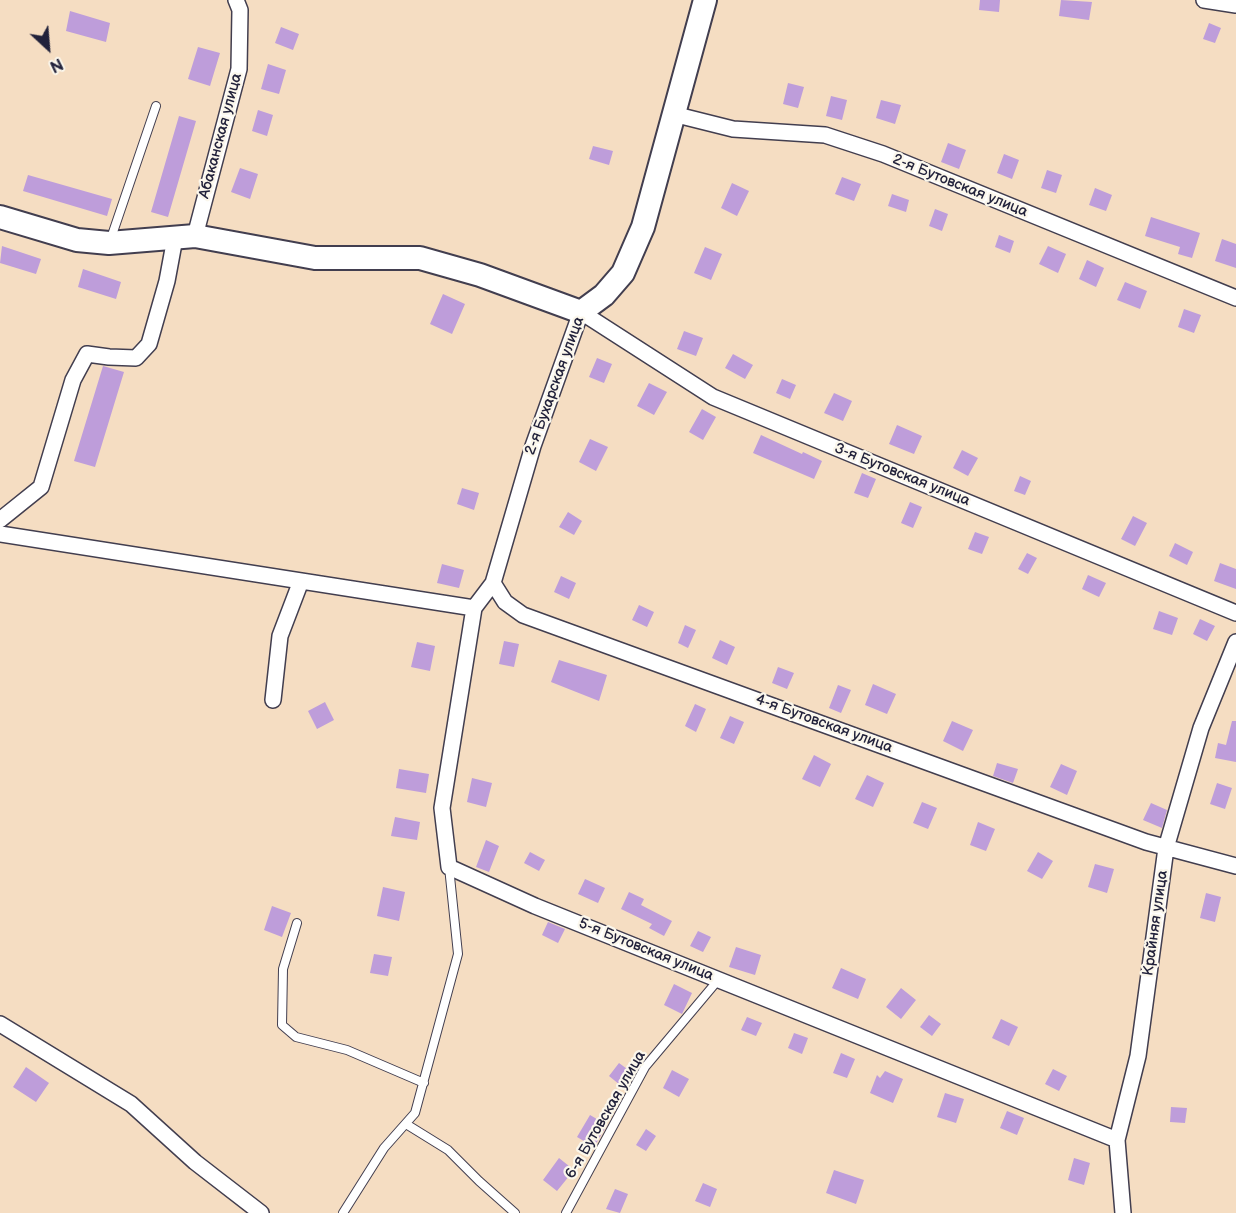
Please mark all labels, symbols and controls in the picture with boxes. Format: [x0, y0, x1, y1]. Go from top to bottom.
north arrow [18, 18, 78, 78]
text: N [47, 53, 66, 76]
street label: Абаканская улица [196, 71, 246, 201]
street label: 2-я Бутовская улица [890, 151, 1030, 221]
street label: 2-я Бухарская улица [522, 314, 588, 458]
street label: 3-я Бутовская улица [832, 440, 972, 510]
street label: 4-я Бутовская улица [753, 691, 895, 757]
street label: Крайняя улица [1140, 869, 1172, 977]
street label: 5-я Бутовская улица [576, 915, 716, 985]
street label: 6-я Бутовская улица [562, 1048, 650, 1182]

